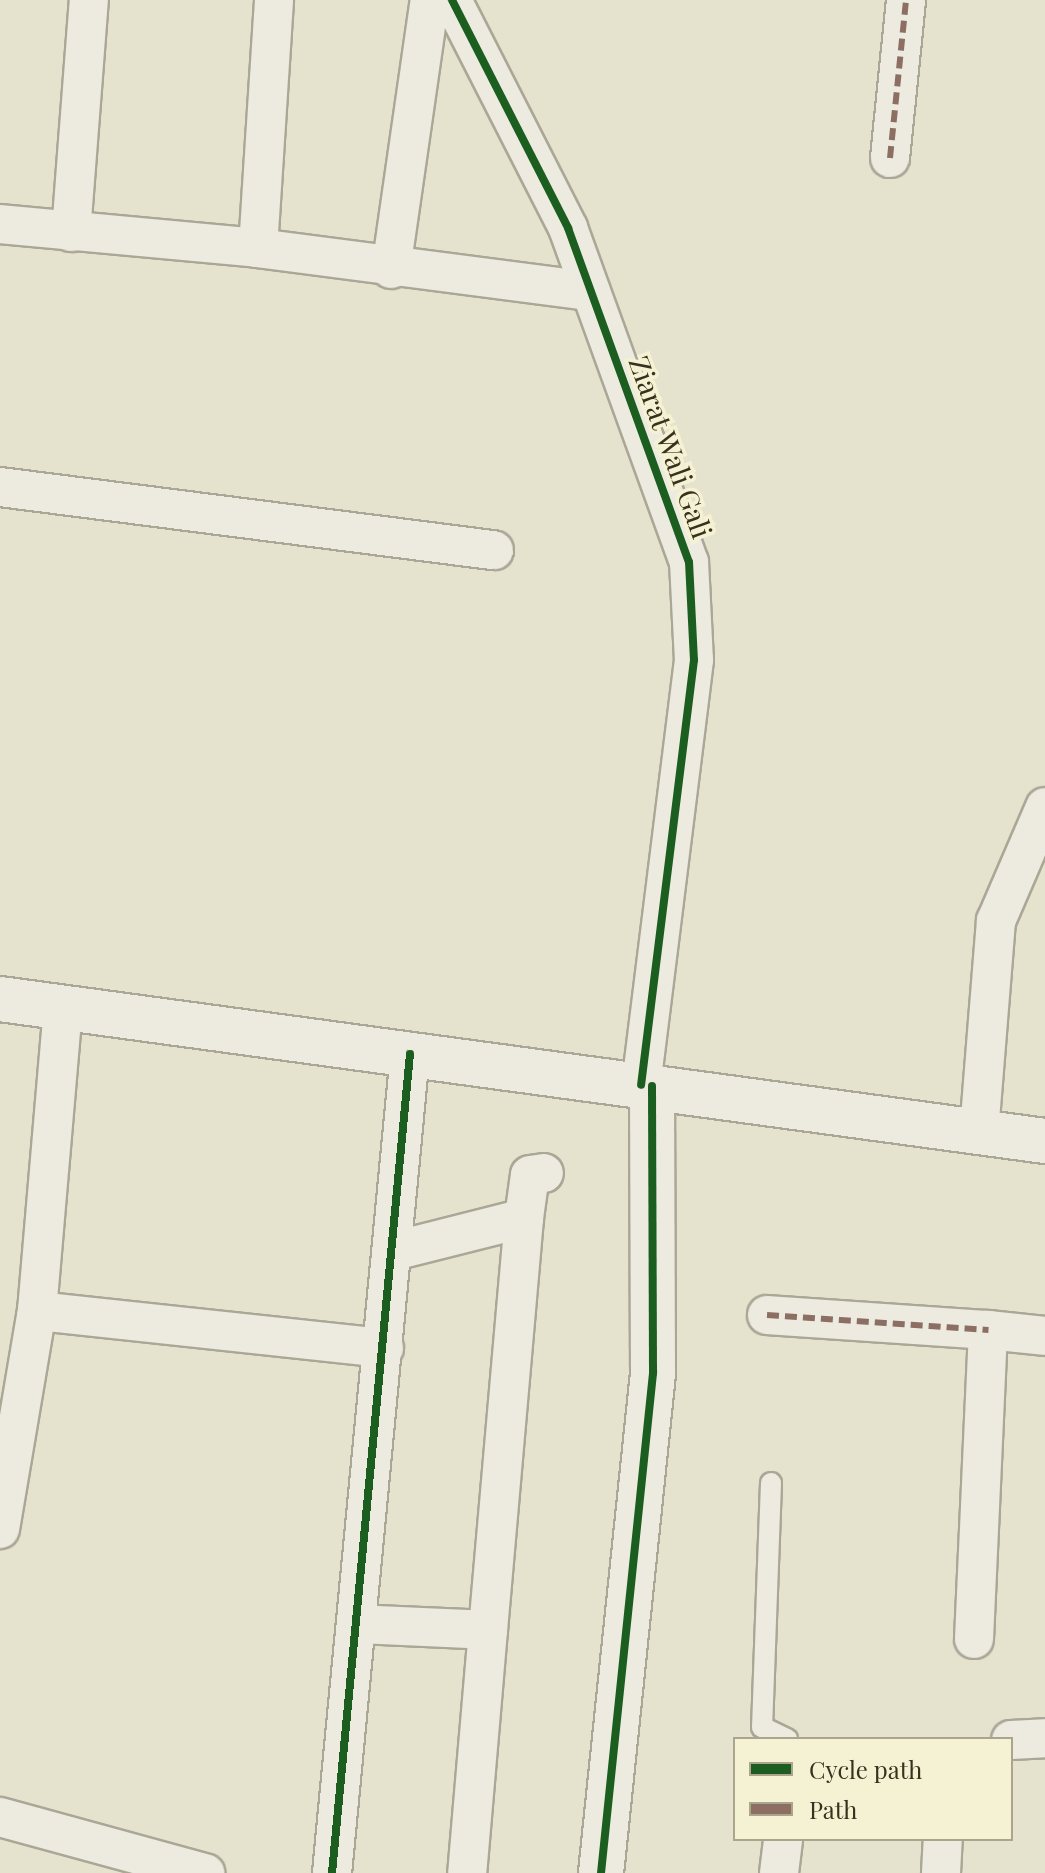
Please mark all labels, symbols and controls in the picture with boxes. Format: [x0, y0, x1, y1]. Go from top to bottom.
street label: Ziarat Wali Gali [622, 351, 720, 543]
legend [733, 1737, 1013, 1841]
text: Cycle path [809, 1753, 922, 1785]
text: Path [809, 1793, 857, 1825]

